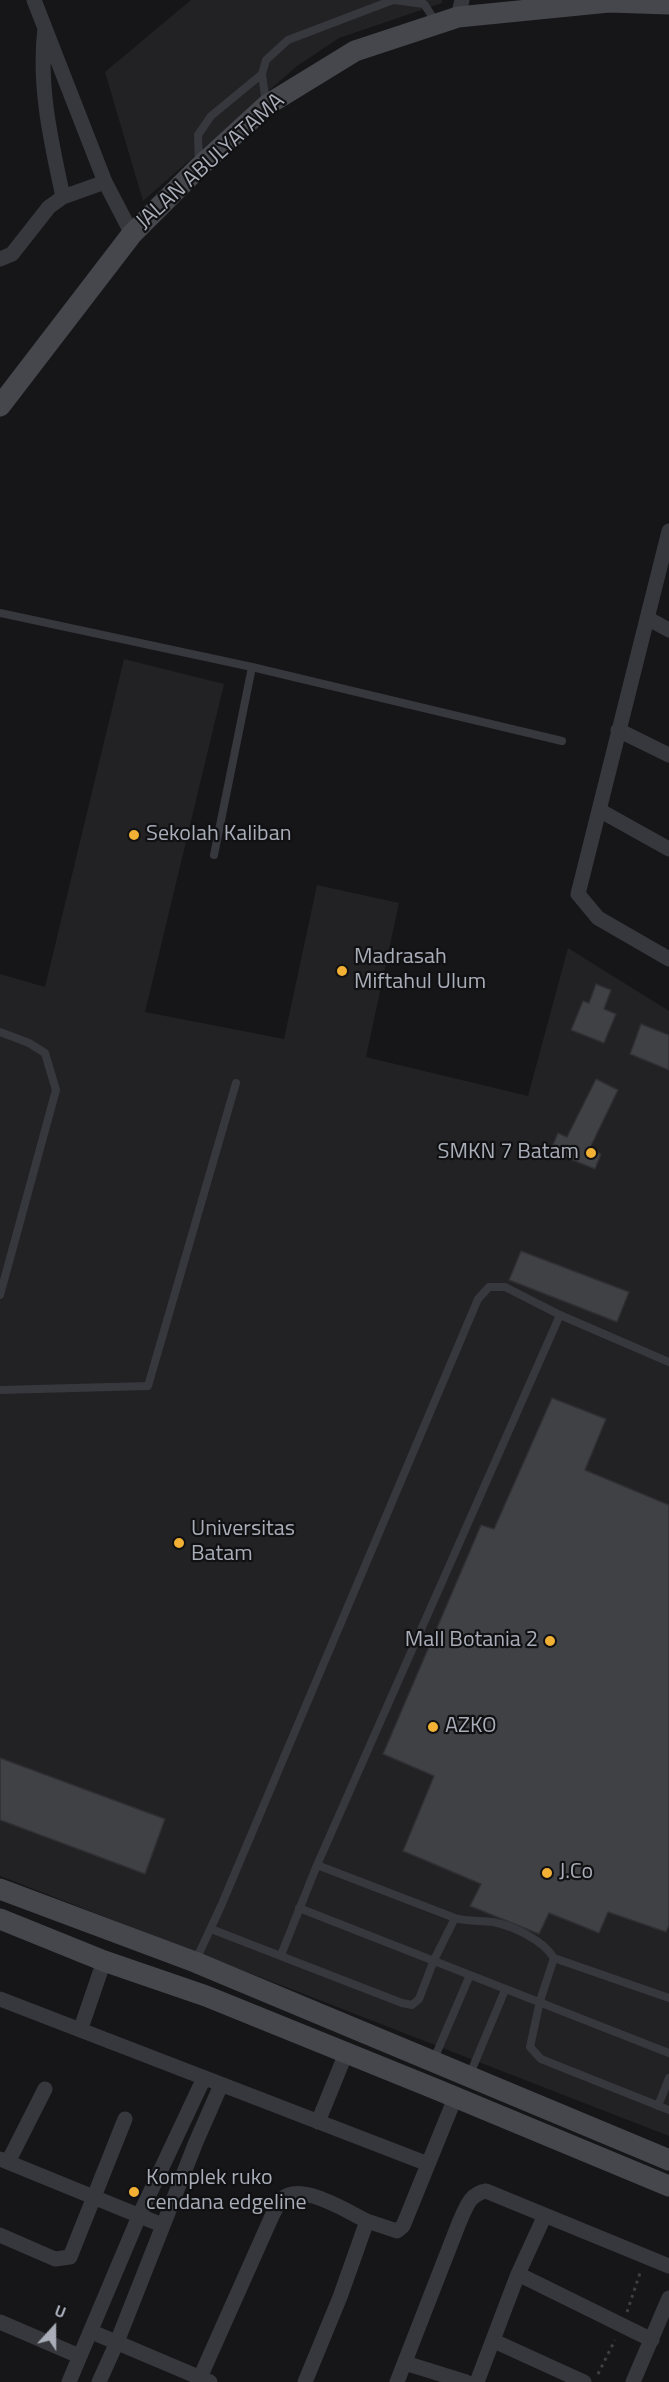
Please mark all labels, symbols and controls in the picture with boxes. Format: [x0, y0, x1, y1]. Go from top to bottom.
street label: JALAN ABULYATAMA [131, 89, 291, 235]
place label: Sekolah Kaliban [146, 822, 292, 848]
marker: Sekolah Kaliban [127, 828, 141, 842]
place label: Madrasah Miftahul Ulum [354, 945, 486, 996]
marker: Madrasah Miftahul Ulum [335, 964, 349, 978]
place label: SMKN 7 Batam [437, 1140, 579, 1166]
marker: SMKN 7 Batam [584, 1146, 598, 1160]
place label: Universitas Batam [191, 1517, 295, 1568]
marker: Universitas Batam [172, 1536, 186, 1550]
place label: Mall Botania 2 [405, 1628, 538, 1654]
marker: Mall Botania 2 [543, 1634, 557, 1648]
place label: AZKO [445, 1714, 497, 1740]
marker: AZKO [426, 1720, 440, 1734]
place label: J.Co [559, 1860, 593, 1886]
marker: J.Co [540, 1866, 554, 1880]
place label: Komplek ruko cendana edgeline [146, 2166, 307, 2218]
marker: Komplek ruko cendana edgeline [127, 2185, 141, 2199]
north arrow [24, 2298, 84, 2358]
text: U [51, 2298, 70, 2324]

